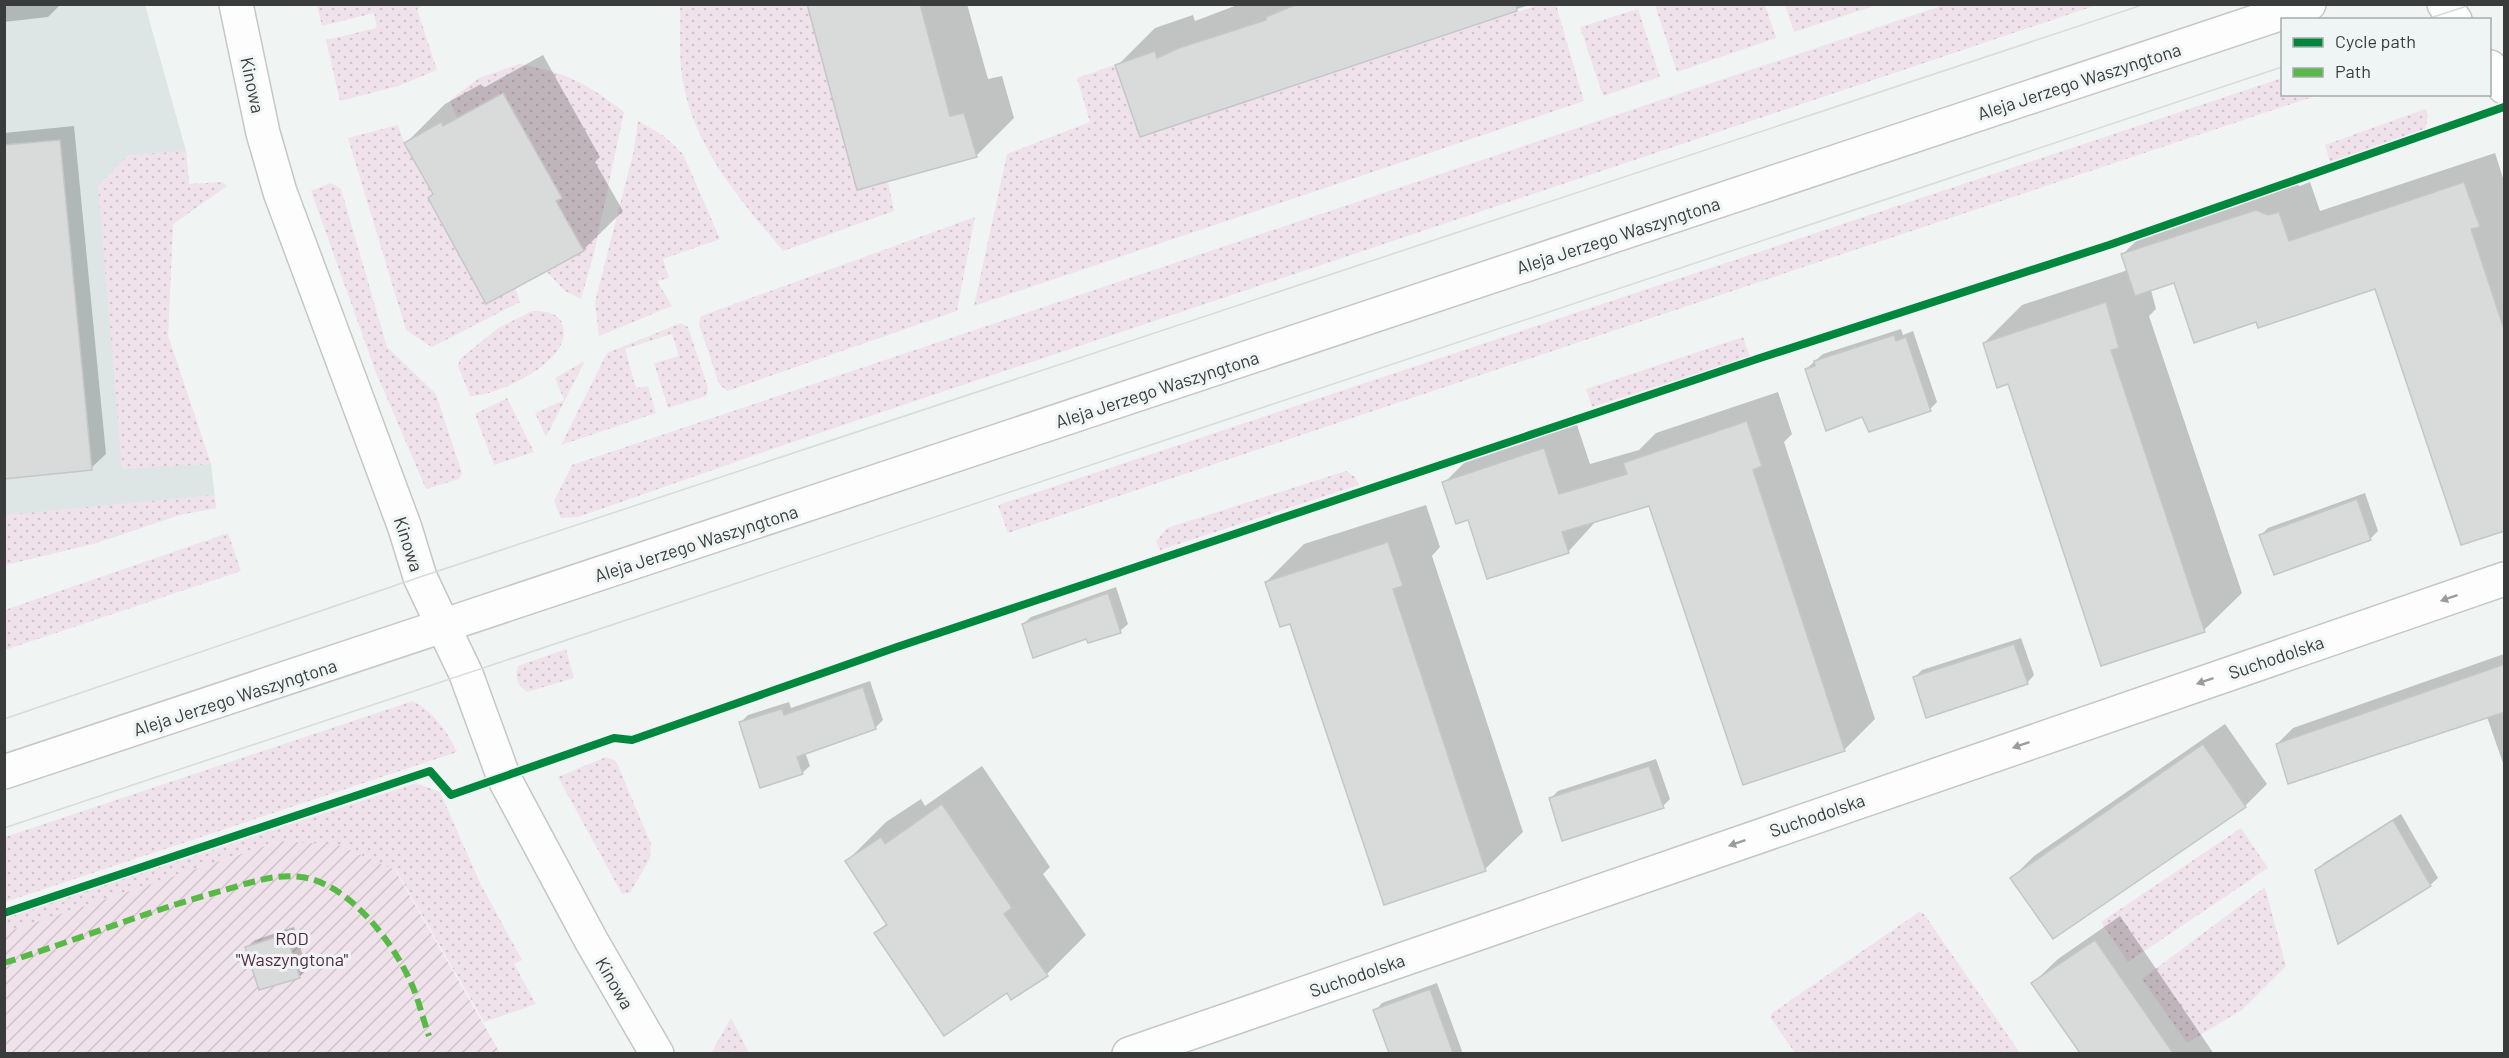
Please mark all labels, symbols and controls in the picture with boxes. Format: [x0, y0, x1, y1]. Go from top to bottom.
legend [2281, 18, 2491, 96]
text: Cycle path [2335, 30, 2416, 52]
street label: Aleja Jerzego Waszyngtona [1975, 38, 2183, 124]
street label: Kinowa [236, 55, 270, 115]
text: Path [2335, 60, 2371, 82]
street label: Aleja Jerzego Waszyngtona [1514, 192, 1722, 278]
street label: Aleja Jerzego Waszyngtona [1053, 346, 1261, 432]
street label: Aleja Jerzego Waszyngtona [592, 500, 800, 586]
street label: Kinowa [390, 514, 428, 574]
one-way arrow [2440, 594, 2458, 603]
street label: Suchodolska [2225, 630, 2327, 684]
street label: Aleja Jerzego Waszyngtona [131, 654, 339, 740]
one-way arrow [2196, 676, 2214, 686]
one-way arrow [2012, 740, 2030, 750]
street label: Suchodolska [1766, 788, 1868, 842]
one-way arrow [1728, 838, 1746, 848]
park label: ROD "Waszyngtona" [236, 927, 348, 970]
street label: Suchodolska [1306, 948, 1408, 1002]
street label: Kinowa [591, 953, 639, 1013]

